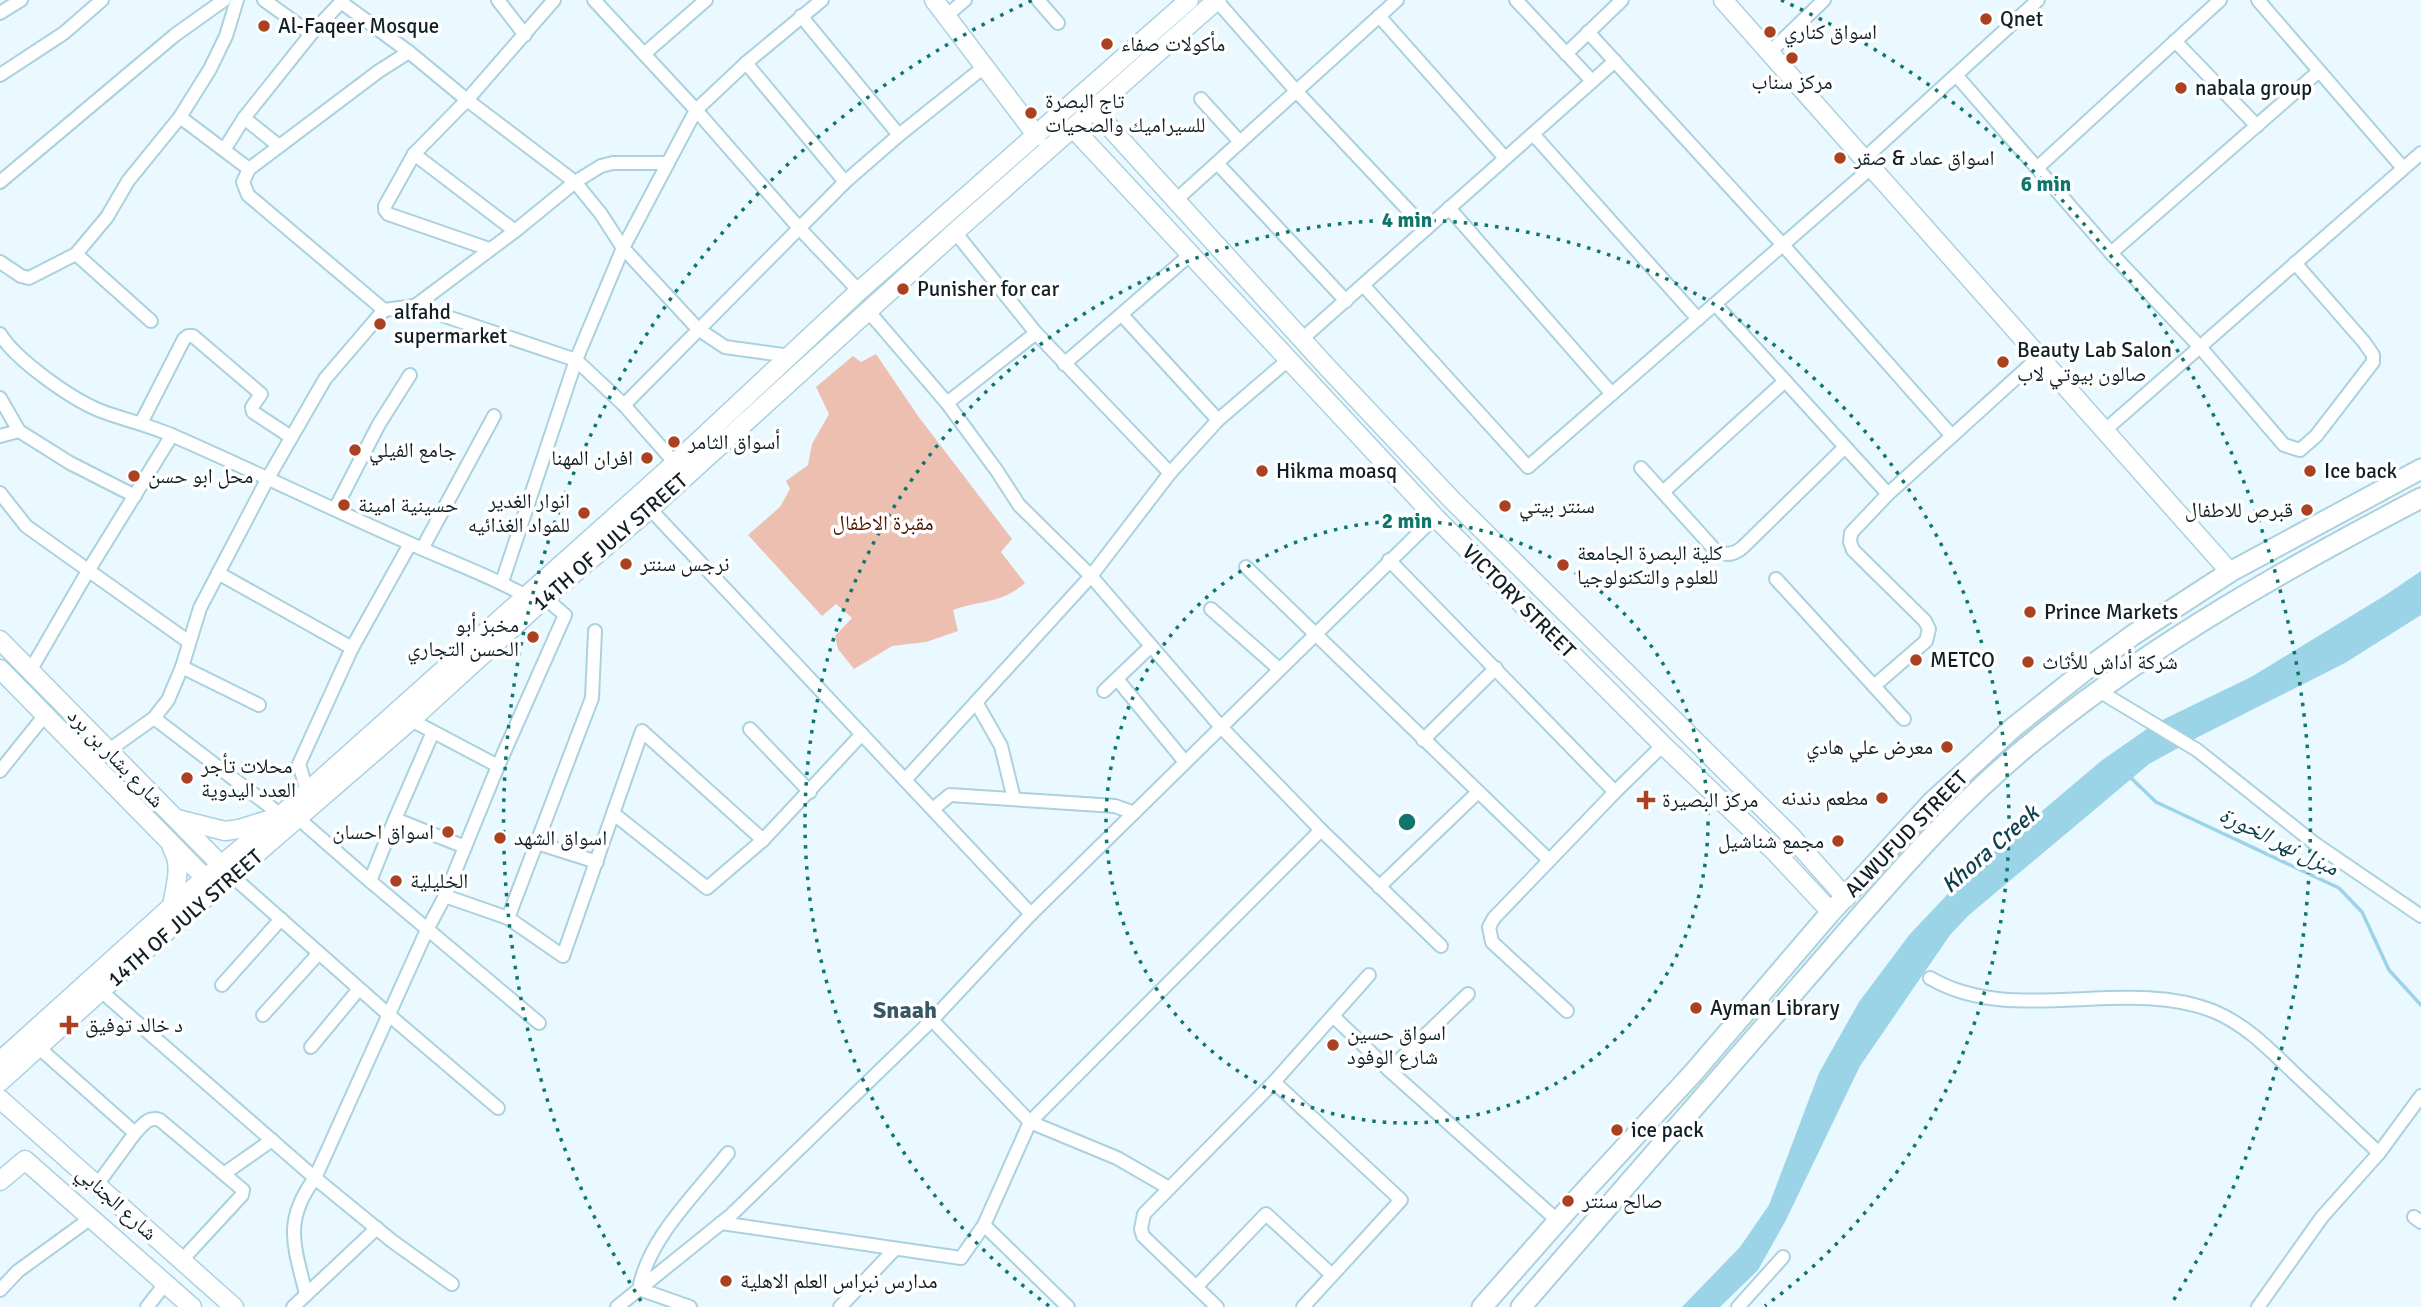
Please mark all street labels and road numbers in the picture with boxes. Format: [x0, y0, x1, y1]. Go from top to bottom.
street label: 14TH OF JULY STREET [527, 467, 693, 616]
street label: VICTORY STREET [1457, 539, 1582, 664]
street label: شارع بشار بن برد [62, 703, 170, 813]
street label: ALWUFUD STREET [1839, 765, 1973, 903]
street label: 14TH OF JULY STREET [102, 843, 268, 992]
street label: شارع الجنابي [69, 1160, 163, 1248]

